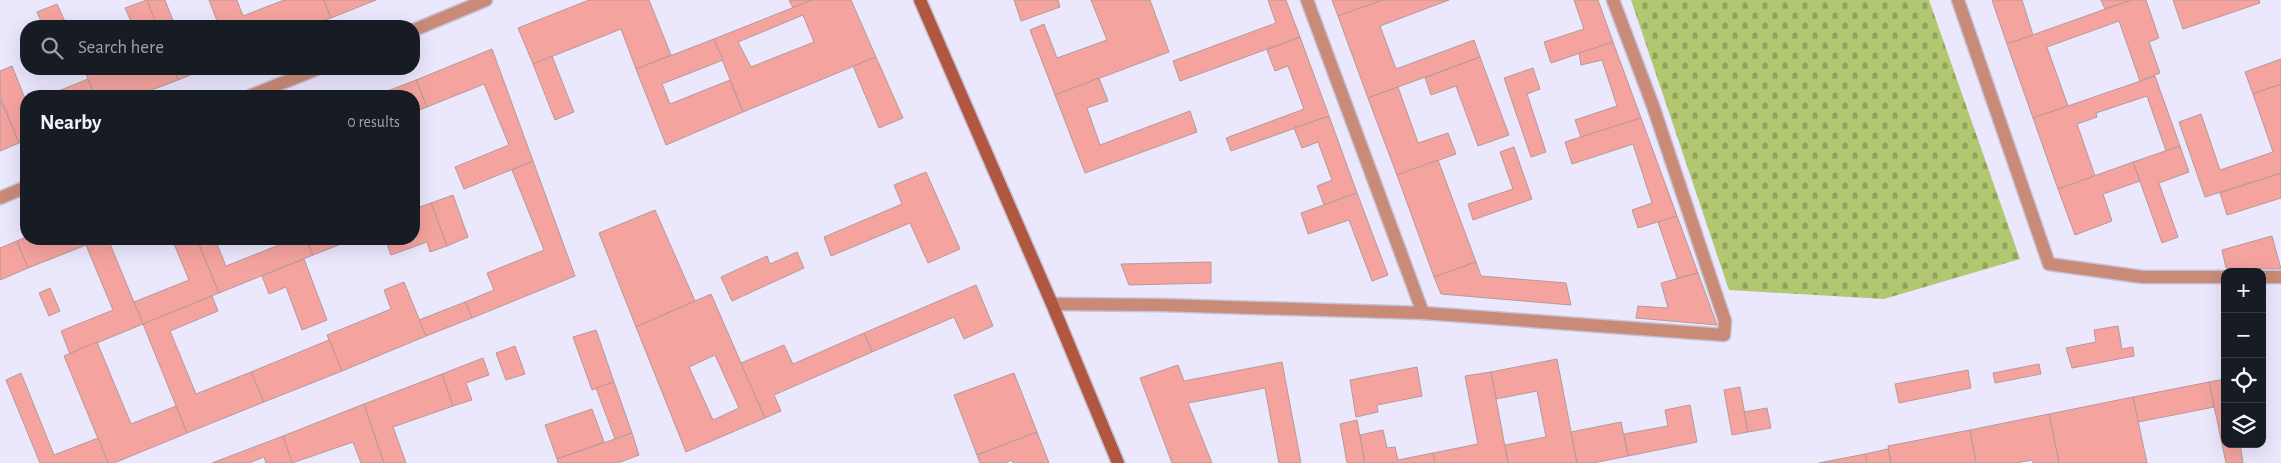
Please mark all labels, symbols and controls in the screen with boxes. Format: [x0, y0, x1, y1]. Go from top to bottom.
search box [20, 20, 420, 75]
icon: search [38, 34, 66, 62]
text: Search here [78, 38, 164, 57]
text: Nearby [40, 112, 101, 133]
text: 0 results [347, 114, 400, 130]
map controls [2221, 268, 2266, 448]
button: + [2221, 268, 2266, 313]
button: − [2221, 313, 2266, 358]
button: locate [2221, 358, 2266, 403]
button: layers [2221, 403, 2266, 448]

